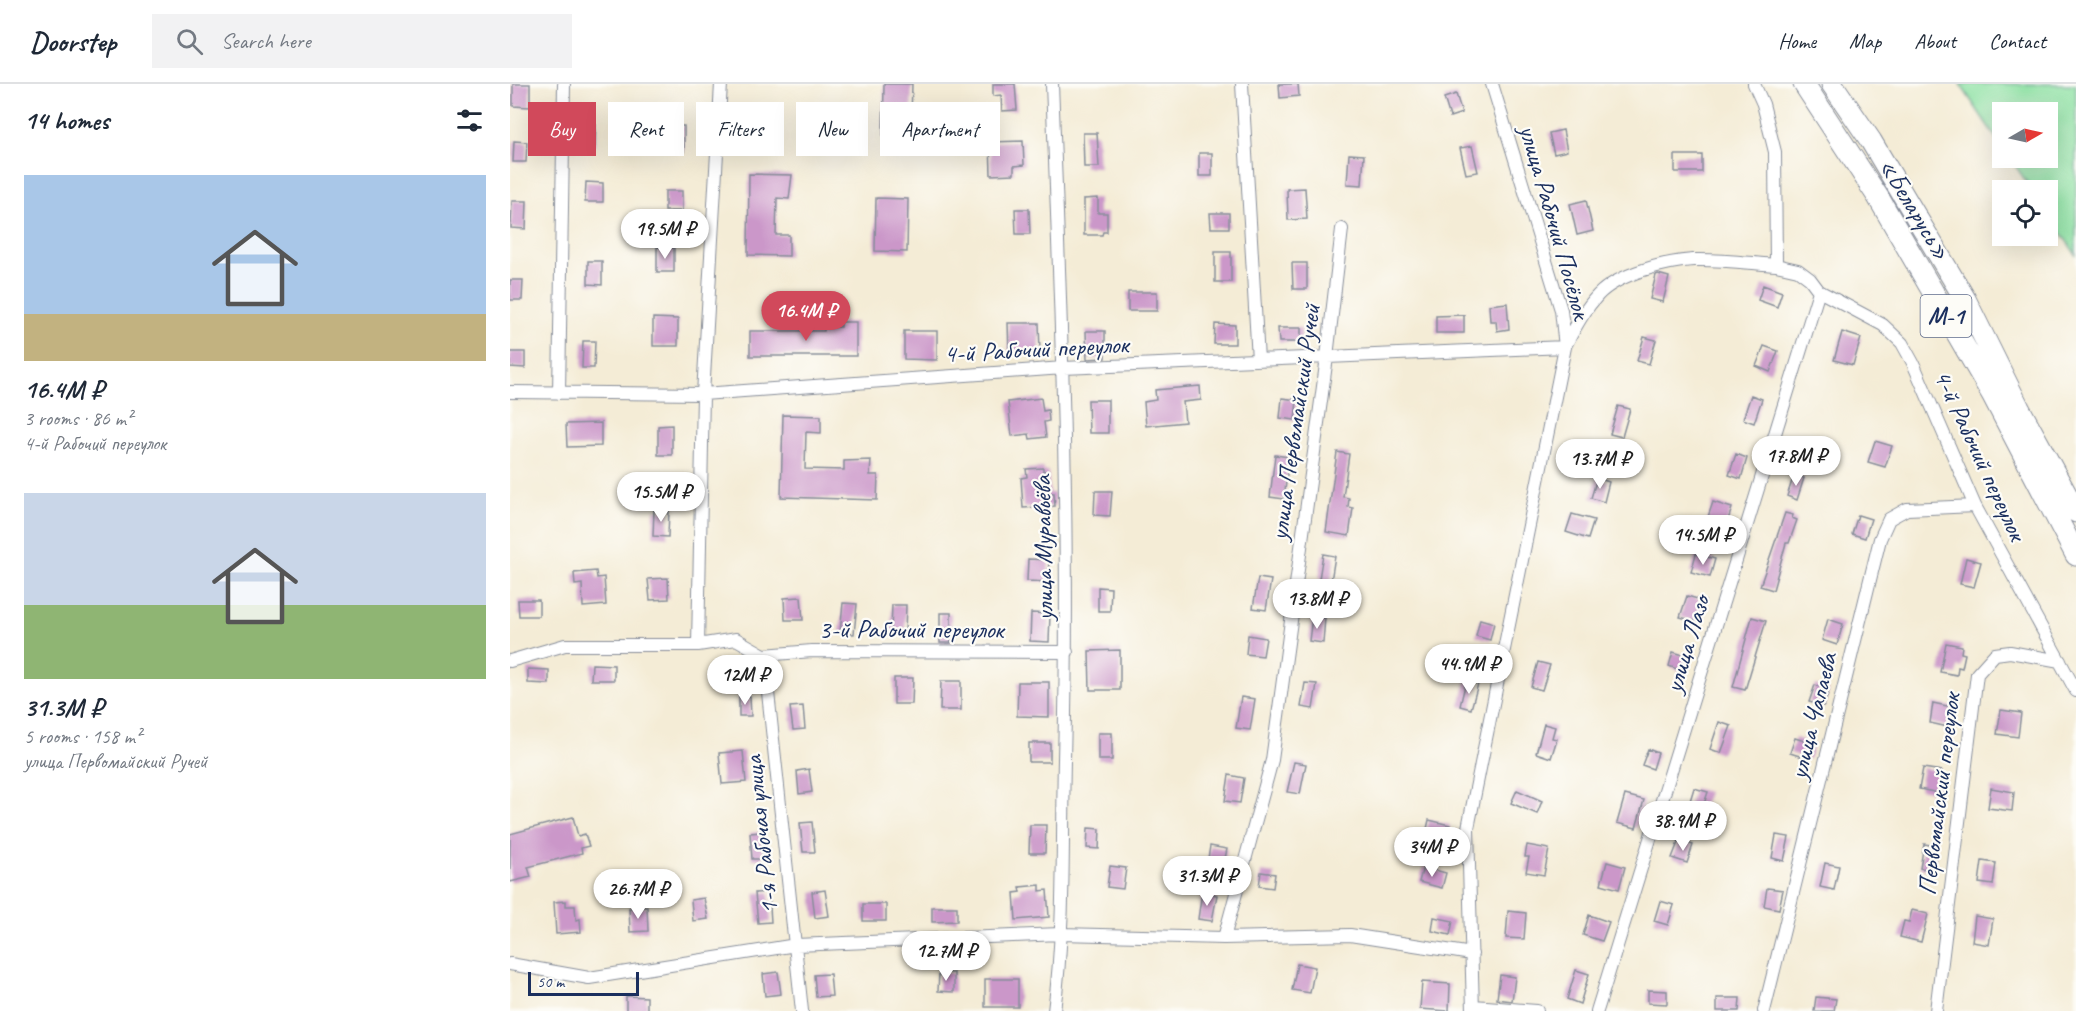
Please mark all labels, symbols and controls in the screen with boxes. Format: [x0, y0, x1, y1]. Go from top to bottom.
search box [152, 14, 572, 68]
text: Doorstep [30, 24, 116, 59]
icon: search [173, 25, 206, 58]
text: Search here [221, 27, 311, 55]
text: Home [1778, 28, 1816, 54]
text: Map [1849, 28, 1881, 54]
text: About [1914, 28, 1956, 54]
text: Contact [1989, 28, 2046, 54]
chip: Buy [528, 102, 596, 156]
chip: Rent [608, 102, 684, 156]
chip: Filters [696, 102, 784, 156]
chip: New [796, 102, 868, 156]
chip: Apartment [880, 102, 1000, 156]
north arrow [1992, 102, 2058, 168]
map controls [1992, 102, 2058, 246]
text: 14 homes [24, 104, 109, 137]
icon: filters [453, 104, 486, 137]
street label: улица Рабочий Посёлок [1511, 119, 1599, 325]
street label: «Беларусь» [1872, 152, 1958, 266]
button: locate [1992, 180, 2058, 246]
pin: 19.5M ₽ [610, 209, 720, 260]
icon: home [201, 214, 309, 322]
text: 19.5M ₽ [635, 216, 695, 241]
pin: 16.4M ₽ [751, 291, 861, 342]
road number: М-1 [1920, 295, 1972, 337]
text: 16.4M ₽ [775, 298, 837, 323]
street label: улица Первомайский Ручей [1262, 300, 1328, 544]
street label: 4-й Рабочий переулок [943, 328, 1132, 370]
street label: 4-й Рабочий переулок [1926, 364, 2035, 548]
text: 16.4M ₽ [24, 373, 103, 406]
text: 3 rooms · 86 m² [24, 406, 132, 431]
text: 4-й Рабочий переулок [24, 431, 166, 456]
pin: 17.8M ₽ [1741, 436, 1851, 487]
pin: 13.7M ₽ [1545, 439, 1655, 490]
text: 17.8M ₽ [1766, 443, 1826, 468]
text: 13.7M ₽ [1570, 446, 1630, 471]
pin: 15.5M ₽ [606, 472, 716, 523]
street label: улица Муравьёва [1025, 473, 1061, 623]
text: 15.5M ₽ [631, 479, 691, 504]
pin: 14.5M ₽ [1648, 515, 1758, 566]
text: 14.5M ₽ [1673, 522, 1733, 547]
icon: home [201, 532, 309, 640]
pin: 13.8M ₽ [1262, 579, 1372, 630]
text: 13.8M ₽ [1287, 586, 1347, 611]
street label: улица Лазо [1656, 589, 1718, 698]
street label: 3-й Рабочий переулок [819, 613, 1006, 646]
pin: 44.9M ₽ [1414, 644, 1524, 695]
street label: улица Чапаева [1781, 648, 1845, 785]
text: 44.9M ₽ [1439, 651, 1499, 676]
pin: 12M ₽ [703, 655, 787, 706]
text: 12M ₽ [721, 662, 769, 687]
street label: Первомайский переулок [1910, 689, 1968, 897]
text: 31.3M ₽ [24, 691, 103, 724]
text: 5 rooms · 158 m² [24, 724, 141, 749]
text: улица Первомайский Ручей [24, 749, 207, 774]
street label: 1-я Рабочая улица [736, 753, 786, 916]
pin: 38.9M ₽ [1628, 801, 1738, 852]
text: 38.9M ₽ [1653, 808, 1713, 833]
pin: 34M ₽ [1390, 827, 1474, 878]
text: 34M ₽ [1408, 834, 1456, 859]
pin: 31.3M ₽ [1152, 856, 1262, 907]
text: 31.3M ₽ [1177, 863, 1237, 888]
pin: 26.7M ₽ [583, 869, 693, 920]
text: 26.7M ₽ [607, 876, 669, 901]
pin: 12.7M ₽ [891, 931, 1001, 982]
text: 12.7M ₽ [916, 938, 976, 963]
scale bar [528, 969, 639, 996]
text: 50 m [537, 972, 564, 992]

